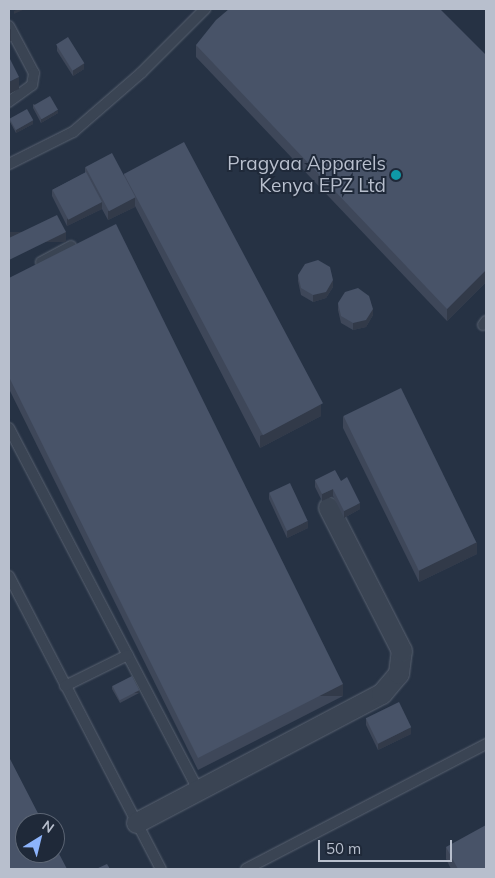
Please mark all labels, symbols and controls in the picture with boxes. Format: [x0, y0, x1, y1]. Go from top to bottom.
place label: Pragyaa Apparels Kenya EPZ Ltd [227, 153, 386, 197]
marker: Pragyaa Apparels Kenya EPZ Ltd [390, 169, 402, 181]
north arrow [15, 813, 65, 863]
text: N [39, 816, 58, 837]
scale bar [320, 830, 454, 862]
text: 50 m [326, 839, 361, 858]

